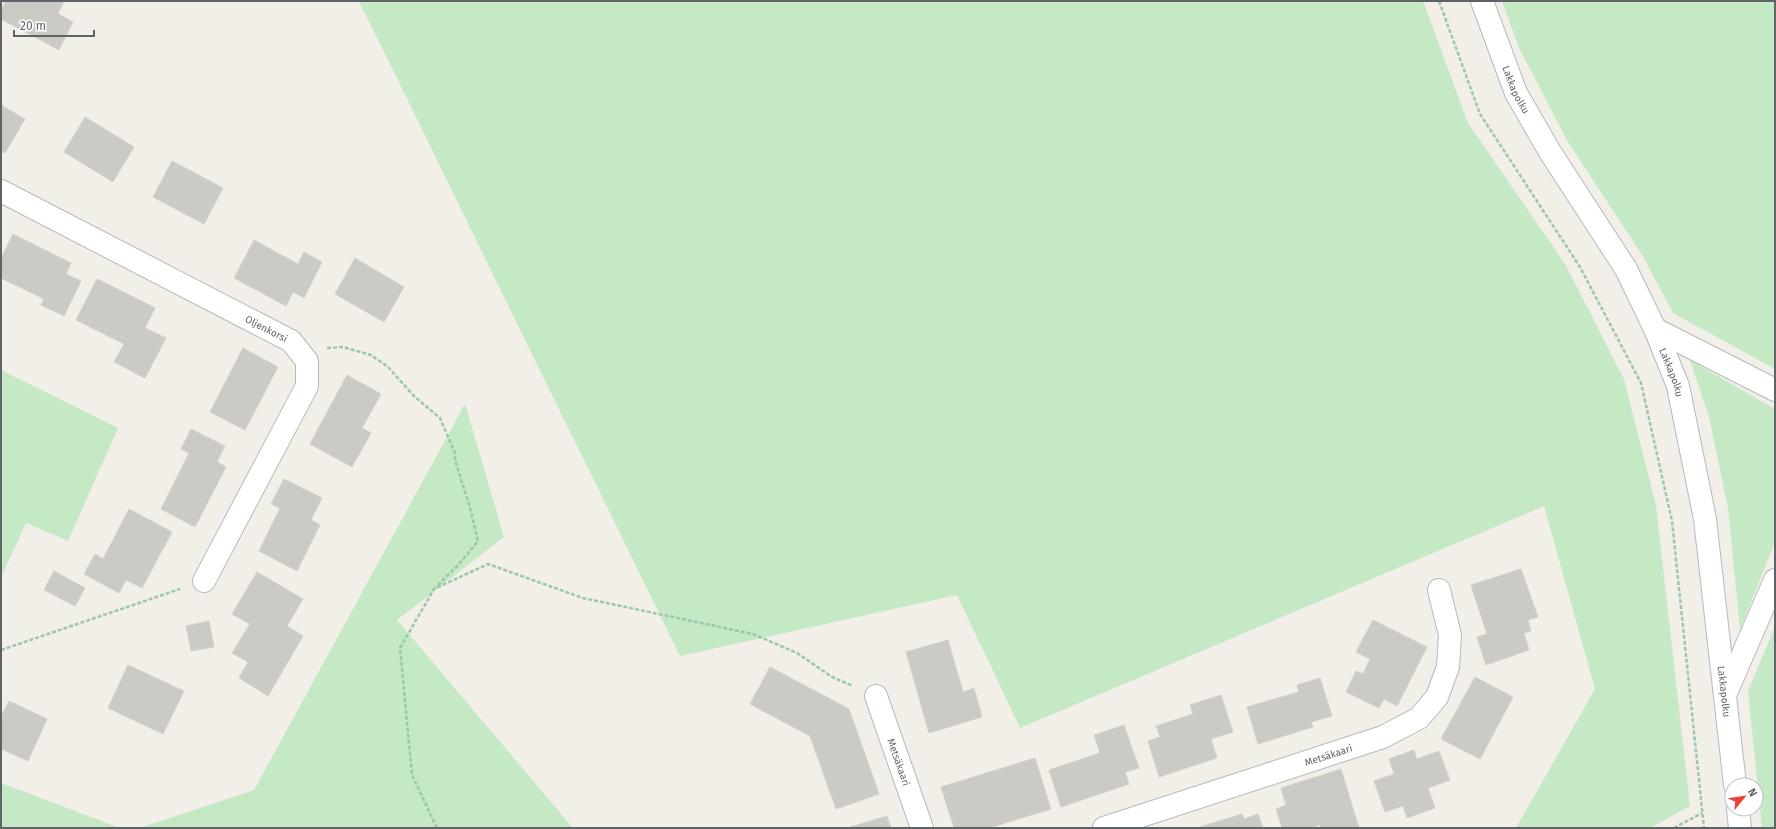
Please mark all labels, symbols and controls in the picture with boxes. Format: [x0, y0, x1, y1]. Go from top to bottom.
scale bar [14, 12, 94, 38]
text: 20 m [20, 19, 46, 33]
street label: Lakkapolku [1499, 64, 1532, 116]
street label: Oljenkorsi [243, 313, 289, 345]
street label: Lakkapolku [1656, 347, 1685, 398]
street label: Lakkapolku [1715, 665, 1732, 718]
street label: Metsäkaari [884, 737, 912, 788]
street label: Metsäkaari [1303, 742, 1354, 769]
north arrow [1724, 777, 1764, 817]
text: N [1745, 786, 1760, 799]

